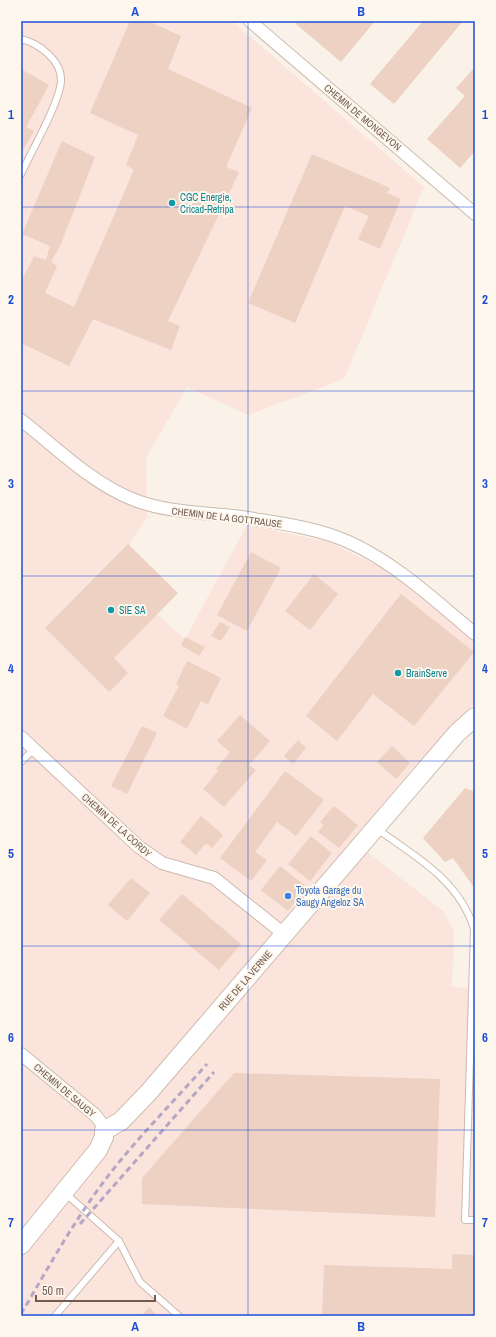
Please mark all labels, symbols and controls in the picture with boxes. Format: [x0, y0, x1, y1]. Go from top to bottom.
text: A [131, 3, 139, 20]
text: B [357, 3, 365, 20]
street label: CHEMIN DE MONGEVON [321, 81, 404, 154]
text: 1 [8, 106, 14, 123]
text: 1 [482, 106, 488, 123]
place label: CGC Energie, Cricad-Retripa [180, 191, 234, 216]
marker: CGC Energie, Cricad-Retripa [167, 198, 177, 208]
text: 2 [8, 291, 14, 308]
text: 2 [482, 291, 488, 308]
text: 3 [8, 475, 14, 492]
text: 3 [482, 475, 488, 492]
street label: CHEMIN DE LA GOTTRAUSE [171, 504, 283, 531]
place label: SIE SA [119, 604, 146, 617]
marker: SIE SA [106, 605, 116, 615]
text: 4 [8, 660, 14, 677]
text: 4 [482, 660, 488, 677]
place label: BrainServe [406, 667, 447, 680]
marker: BrainServe [393, 668, 403, 678]
street label: CHEMIN DE LA CORDY [79, 791, 155, 861]
text: 5 [8, 845, 14, 862]
text: 5 [482, 845, 488, 862]
place label: Toyota Garage du Saugy Angeloz SA [296, 884, 364, 909]
marker: Toyota Garage du Saugy Angeloz SA [283, 891, 293, 901]
street label: RUE DE LA VERNIE [216, 948, 275, 1013]
text: 6 [8, 1029, 14, 1046]
text: 6 [482, 1029, 488, 1046]
street label: CHEMIN DE SAUGY [31, 1061, 99, 1120]
text: 7 [8, 1214, 14, 1231]
text: 7 [482, 1214, 488, 1231]
scale bar [36, 1277, 155, 1303]
text: 50 m [42, 1283, 64, 1299]
text: A [131, 1318, 139, 1335]
text: B [357, 1318, 365, 1335]

